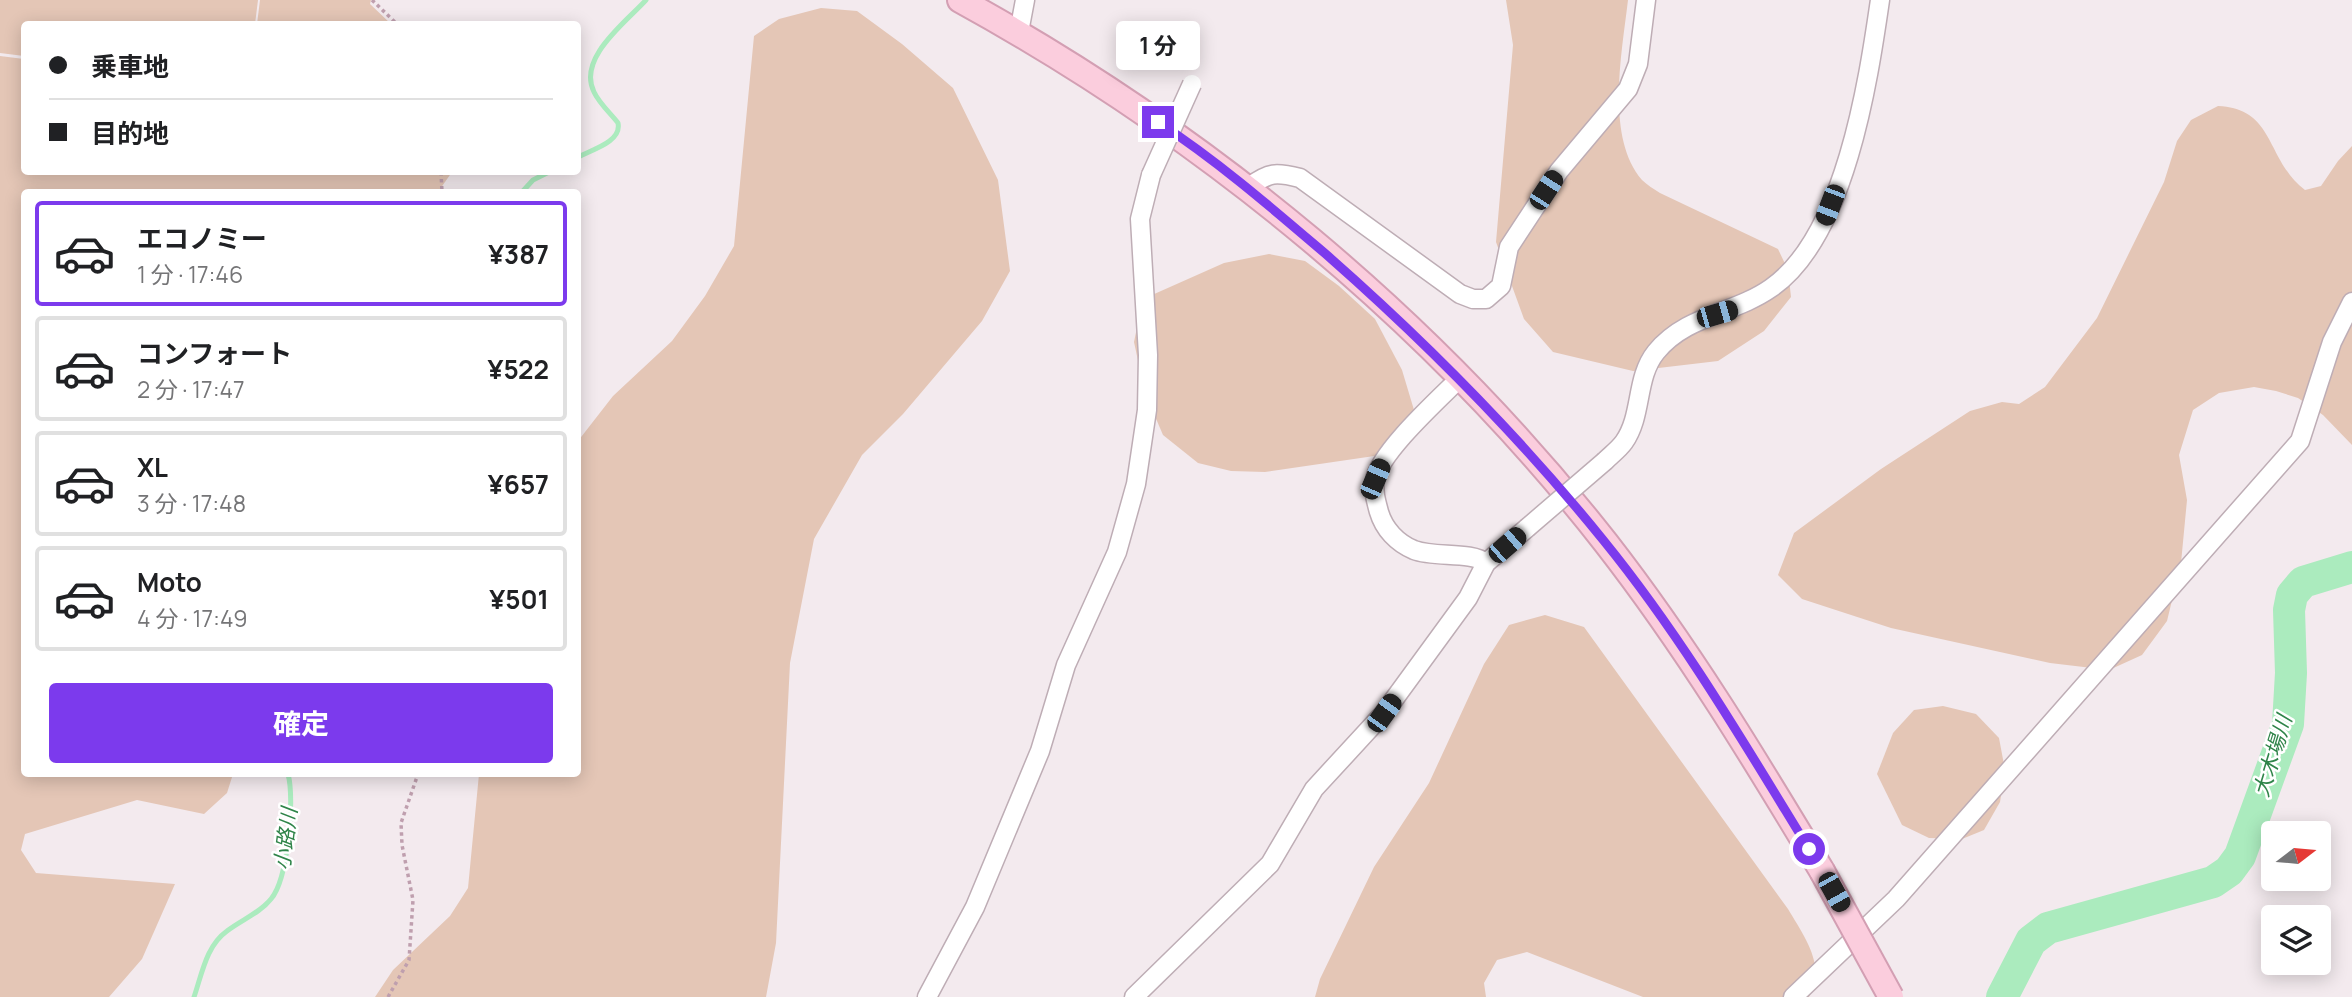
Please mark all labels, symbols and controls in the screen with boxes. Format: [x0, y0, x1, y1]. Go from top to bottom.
callout: 1 分 [1116, 20, 1200, 69]
text: 1 分 [1139, 29, 1177, 61]
text: 乗車地 [91, 48, 169, 84]
route end [1142, 106, 1174, 138]
text: 目的地 [91, 115, 169, 151]
car [1526, 167, 1567, 213]
car [1813, 182, 1848, 228]
text: エコノミー [137, 220, 267, 256]
icon: car [53, 222, 116, 285]
text: ¥387 [488, 236, 549, 272]
text: 1 分 · 17:46 [137, 258, 243, 290]
car [1694, 298, 1741, 330]
text: コンフォート [137, 335, 292, 371]
icon: car [53, 337, 116, 400]
text: ¥522 [488, 351, 549, 387]
text: 2 分 · 17:47 [137, 373, 245, 405]
text: XL [137, 449, 168, 485]
icon: car [53, 452, 116, 515]
car [1358, 456, 1393, 502]
text: ¥657 [488, 466, 549, 502]
text: 3 分 · 17:48 [137, 487, 246, 519]
car [1485, 523, 1530, 567]
text: Moto [137, 564, 202, 600]
icon: car [53, 567, 116, 630]
text: ¥501 [489, 581, 549, 617]
text: 4 分 · 17:49 [137, 602, 248, 634]
button: 確定 [49, 683, 553, 763]
car [1364, 690, 1405, 736]
water label: 大木場川 [2246, 710, 2298, 800]
water label: 小路川 [267, 804, 303, 872]
north arrow [2261, 821, 2331, 891]
map controls [2261, 821, 2331, 975]
route start [1793, 833, 1825, 865]
car [1815, 869, 1854, 915]
button: layers [2261, 905, 2331, 975]

